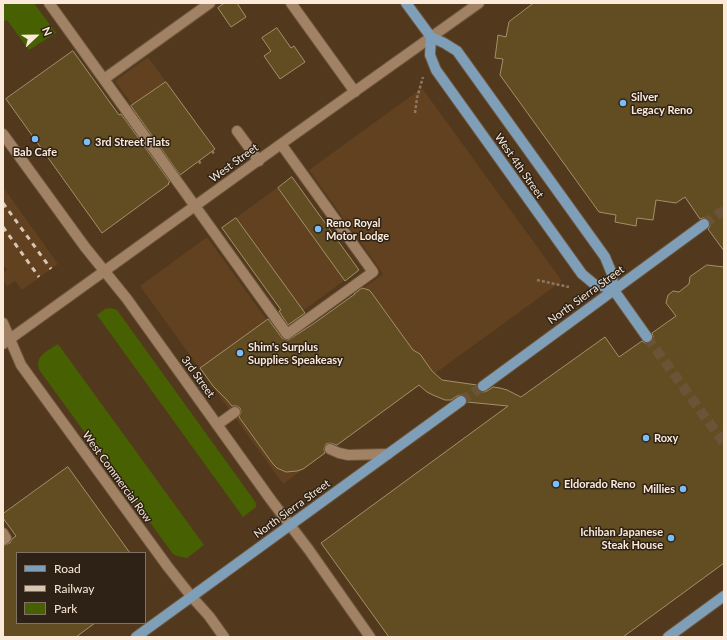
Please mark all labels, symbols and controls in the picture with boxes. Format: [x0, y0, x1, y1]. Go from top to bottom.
north arrow [16, 16, 56, 56]
text: N [40, 25, 55, 38]
place label: Silver Legacy Reno [631, 90, 693, 116]
marker: Silver Legacy Reno [618, 98, 628, 108]
street label: West 4th Street [492, 131, 546, 201]
marker: Bab Cafe [30, 134, 40, 144]
place label: 3rd Street Flats [95, 135, 170, 149]
marker: 3rd Street Flats [82, 137, 92, 147]
street label: West Street [207, 141, 261, 185]
place label: Bab Cafe [13, 145, 57, 159]
place label: Reno Royal Motor Lodge [326, 216, 389, 242]
marker: Reno Royal Motor Lodge [313, 224, 323, 234]
street label: North Sierra Street [545, 263, 627, 327]
place label: Shim's Surplus Supplies Speakeasy [248, 340, 343, 366]
marker: Shim's Surplus Supplies Speakeasy [235, 348, 245, 358]
street label: 3rd Street [179, 354, 217, 400]
street label: West Commercial Row [80, 429, 154, 525]
place label: Roxy [654, 431, 678, 445]
marker: Roxy [641, 433, 651, 443]
street label: North Sierra Street [251, 477, 333, 541]
place label: Eldorado Reno [564, 477, 636, 491]
marker: Eldorado Reno [551, 479, 561, 489]
place label: Millies [643, 482, 675, 496]
marker: Millies [678, 484, 688, 494]
place label: Ichiban Japanese Steak House [580, 525, 663, 551]
marker: Ichiban Japanese Steak House [666, 533, 676, 543]
legend [16, 552, 146, 624]
text: Road [54, 561, 81, 576]
text: Railway [54, 581, 94, 596]
text: Park [54, 601, 77, 616]

